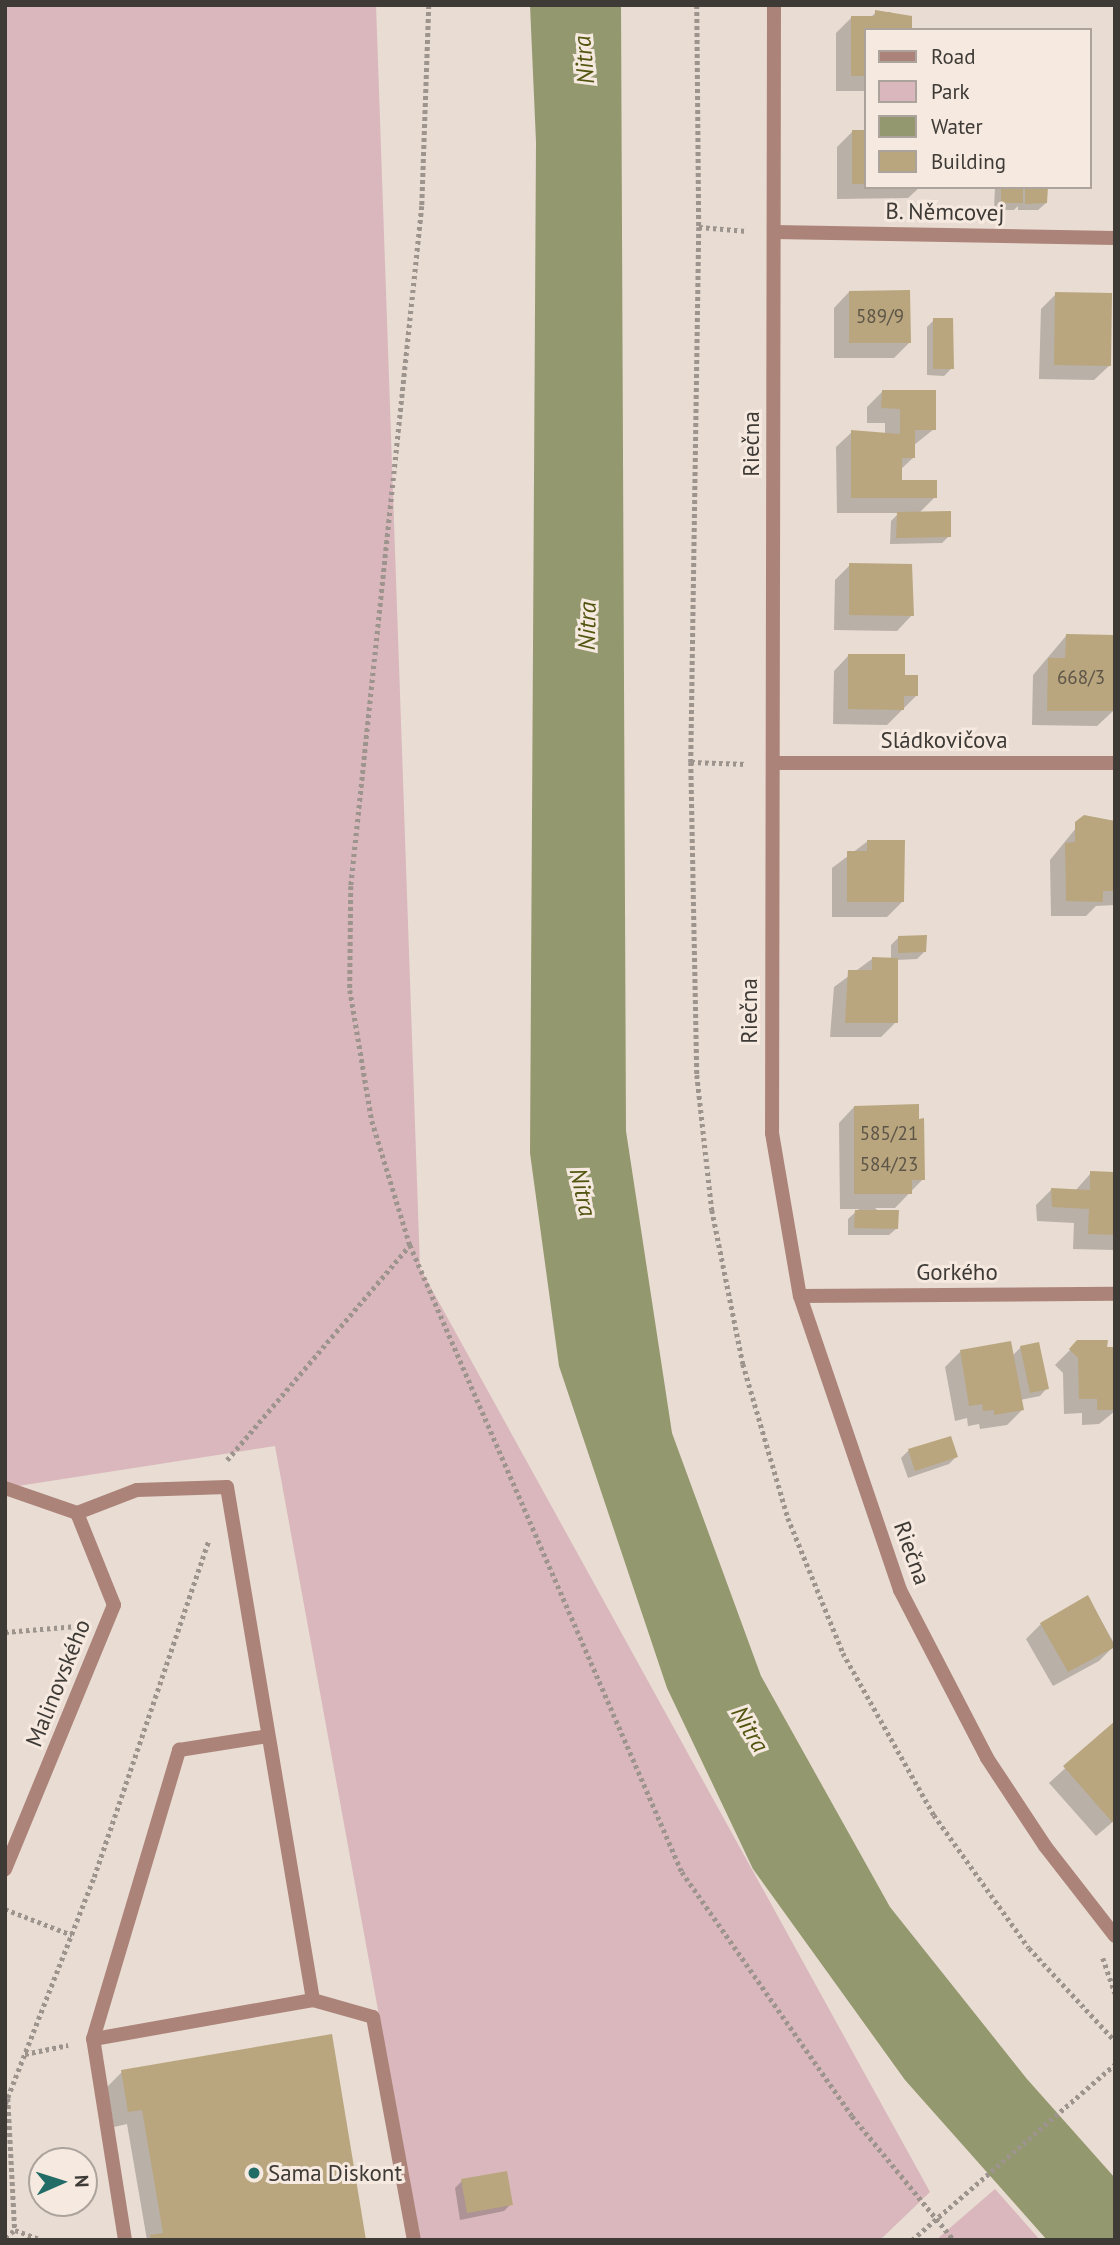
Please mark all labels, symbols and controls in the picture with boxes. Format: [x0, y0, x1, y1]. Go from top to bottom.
legend [864, 28, 1092, 189]
water label: Nitra [568, 35, 600, 85]
text: Road [931, 43, 975, 70]
text: Park [931, 78, 970, 105]
text: Water [931, 113, 983, 140]
text: Building [931, 148, 1006, 175]
street label: B. Němcovej [884, 197, 1006, 227]
house number: 589/9 [856, 306, 904, 328]
street label: Riečna [737, 411, 765, 477]
water label: Nitra [572, 601, 602, 651]
house number: 668/3 [1057, 667, 1105, 689]
street label: Sládkovičova [880, 726, 1008, 754]
street label: Riečna [735, 978, 763, 1044]
house number: 585/21 [860, 1123, 918, 1145]
house number: 584/23 [860, 1154, 918, 1176]
water label: Nitra [563, 1165, 603, 1219]
street label: Gorkého [916, 1258, 998, 1286]
street label: Riečna [888, 1517, 936, 1589]
street label: Malinovského [20, 1615, 96, 1751]
water label: Nitra [725, 1701, 775, 1757]
north arrow [28, 2147, 98, 2217]
place label: Sama Diskont [268, 2159, 402, 2187]
marker: Sama Diskont [246, 2165, 262, 2181]
text: N [70, 2174, 94, 2188]

